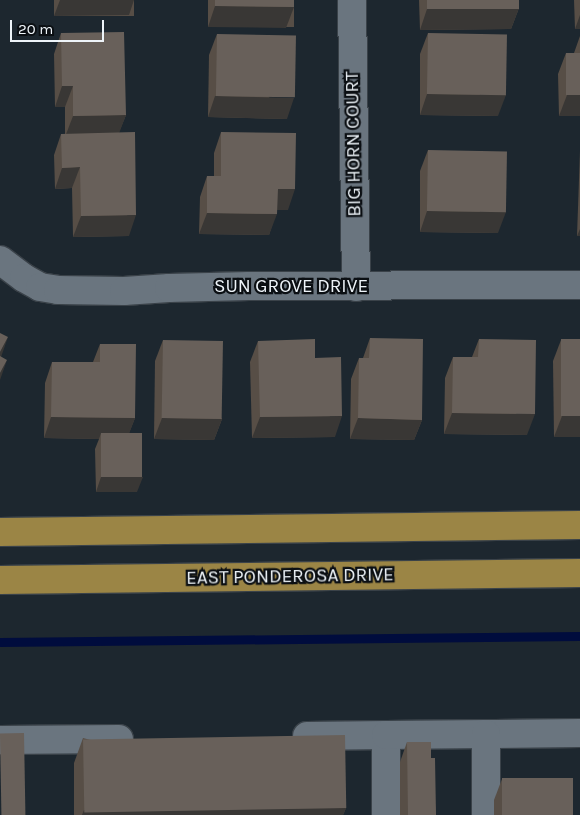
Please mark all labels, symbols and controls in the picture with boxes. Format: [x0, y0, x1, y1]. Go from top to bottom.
scale bar [12, 10, 106, 42]
text: 20 m [18, 20, 53, 38]
street label: BIG HORN COURT [341, 71, 367, 217]
street label: SUN GROVE DRIVE [214, 276, 368, 298]
street label: EAST PONDEROSA DRIVE [186, 564, 394, 590]

